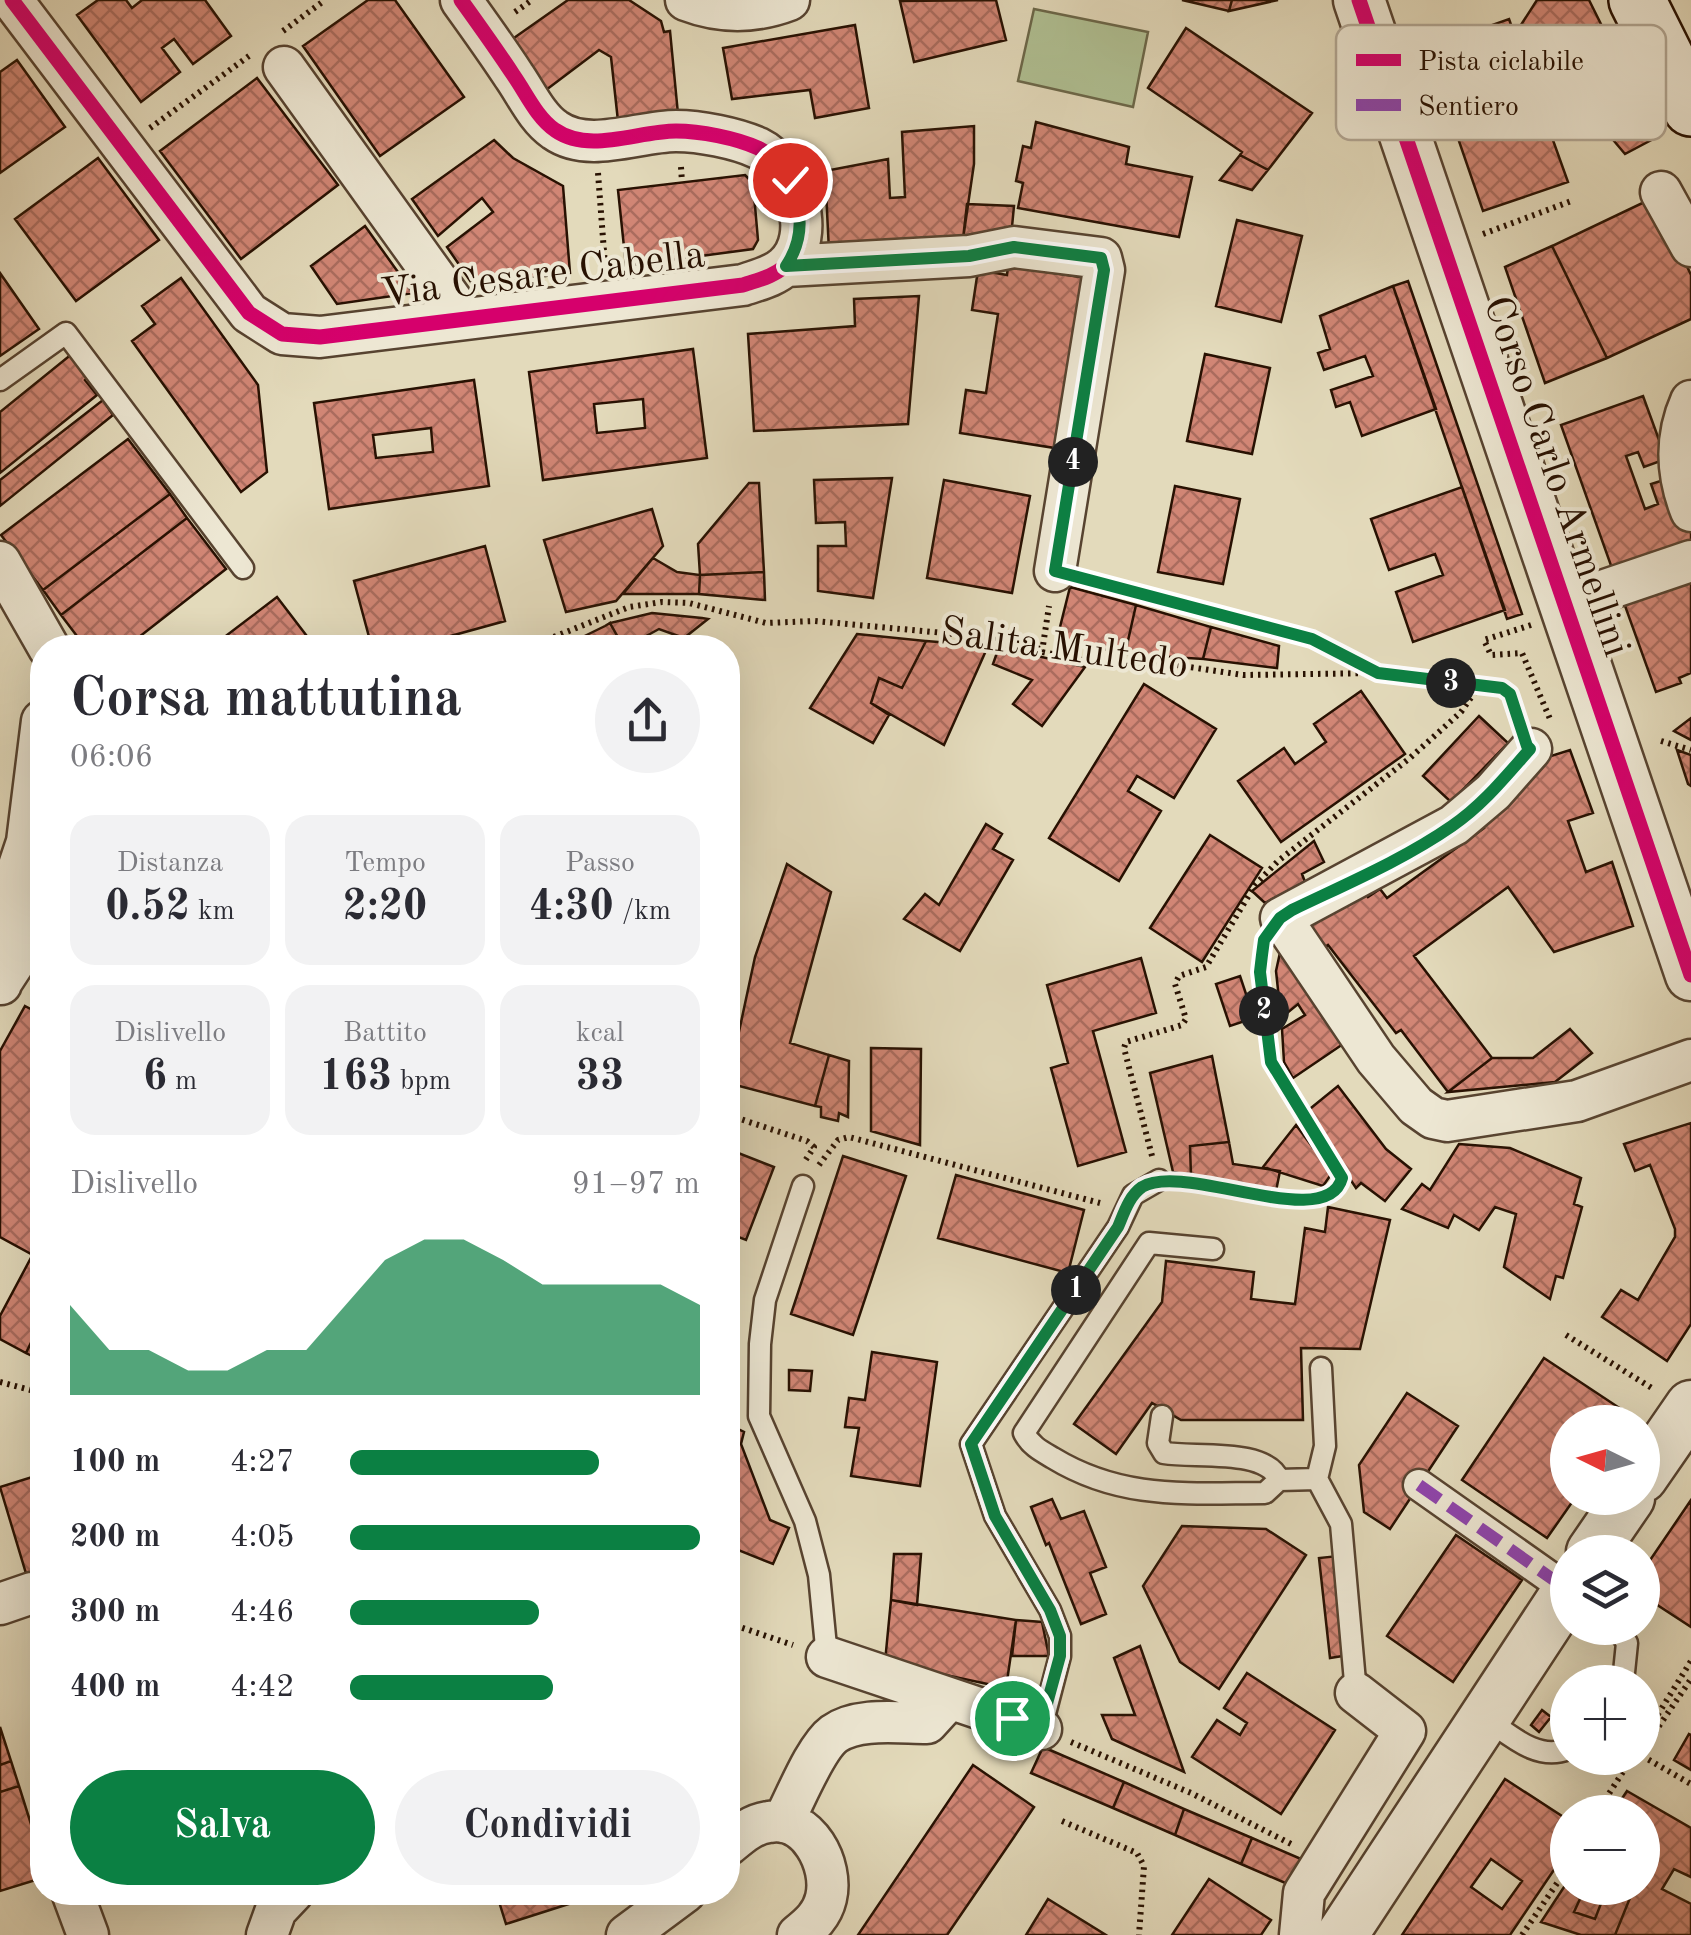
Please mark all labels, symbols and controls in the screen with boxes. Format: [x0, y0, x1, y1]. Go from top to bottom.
legend [1336, 25, 1666, 140]
text: Pista ciclabile [1418, 49, 1584, 77]
text: Sentiero [1418, 94, 1519, 122]
pin [748, 138, 833, 223]
icon: check [763, 153, 818, 208]
street label: Via Cesare Cabella [379, 236, 707, 316]
street label: Corso Carlo Armellini [1475, 292, 1635, 662]
pin: 4 [1048, 437, 1098, 487]
text: 4 [1065, 448, 1081, 476]
street label: Salita Multedo [937, 613, 1191, 687]
pin: 3 [1426, 658, 1476, 708]
button: share [595, 668, 700, 773]
text: 3 [1443, 669, 1459, 697]
text: Corsa mattutina [70, 673, 462, 728]
text: 06:06 [70, 742, 153, 774]
text: Distanza [117, 850, 223, 878]
text: Tempo [344, 850, 426, 878]
text: Passo [565, 850, 635, 878]
text: 0.52 [105, 887, 190, 929]
text: 2:20 [343, 887, 427, 929]
text: 4:30 [529, 887, 614, 929]
text: km [190, 898, 235, 926]
text: /km [614, 898, 671, 926]
pin: 2 [1239, 986, 1289, 1036]
text: 2 [1256, 997, 1272, 1025]
text: Dislivello [114, 1020, 226, 1048]
text: Battito [343, 1020, 427, 1048]
text: kcal [576, 1020, 624, 1048]
text: 6 [143, 1057, 167, 1099]
text: 163 [319, 1057, 392, 1099]
text: 33 [576, 1057, 624, 1099]
text: m [167, 1068, 197, 1096]
text: bpm [392, 1068, 451, 1096]
text: Dislivello [70, 1169, 198, 1201]
text: 91–97 m [572, 1169, 700, 1201]
pin: 1 [1051, 1265, 1101, 1315]
text: 1 [1068, 1276, 1084, 1304]
north arrow [1550, 1405, 1660, 1515]
map controls [1550, 1405, 1660, 1905]
text: 100 m [70, 1447, 160, 1479]
text: 4:27 [230, 1447, 295, 1479]
text: 200 m [70, 1522, 160, 1554]
text: 4:05 [230, 1522, 295, 1554]
button: layers [1550, 1535, 1660, 1645]
text: 300 m [70, 1597, 160, 1629]
text: 4:46 [230, 1597, 295, 1629]
button: + [1550, 1665, 1660, 1775]
text: 400 m [70, 1672, 160, 1704]
text: 4:42 [230, 1672, 295, 1704]
pin [970, 1676, 1055, 1761]
icon: arrive [985, 1691, 1040, 1746]
button: Salva [70, 1770, 375, 1885]
button: Condividi [395, 1770, 700, 1885]
button: − [1550, 1795, 1660, 1905]

